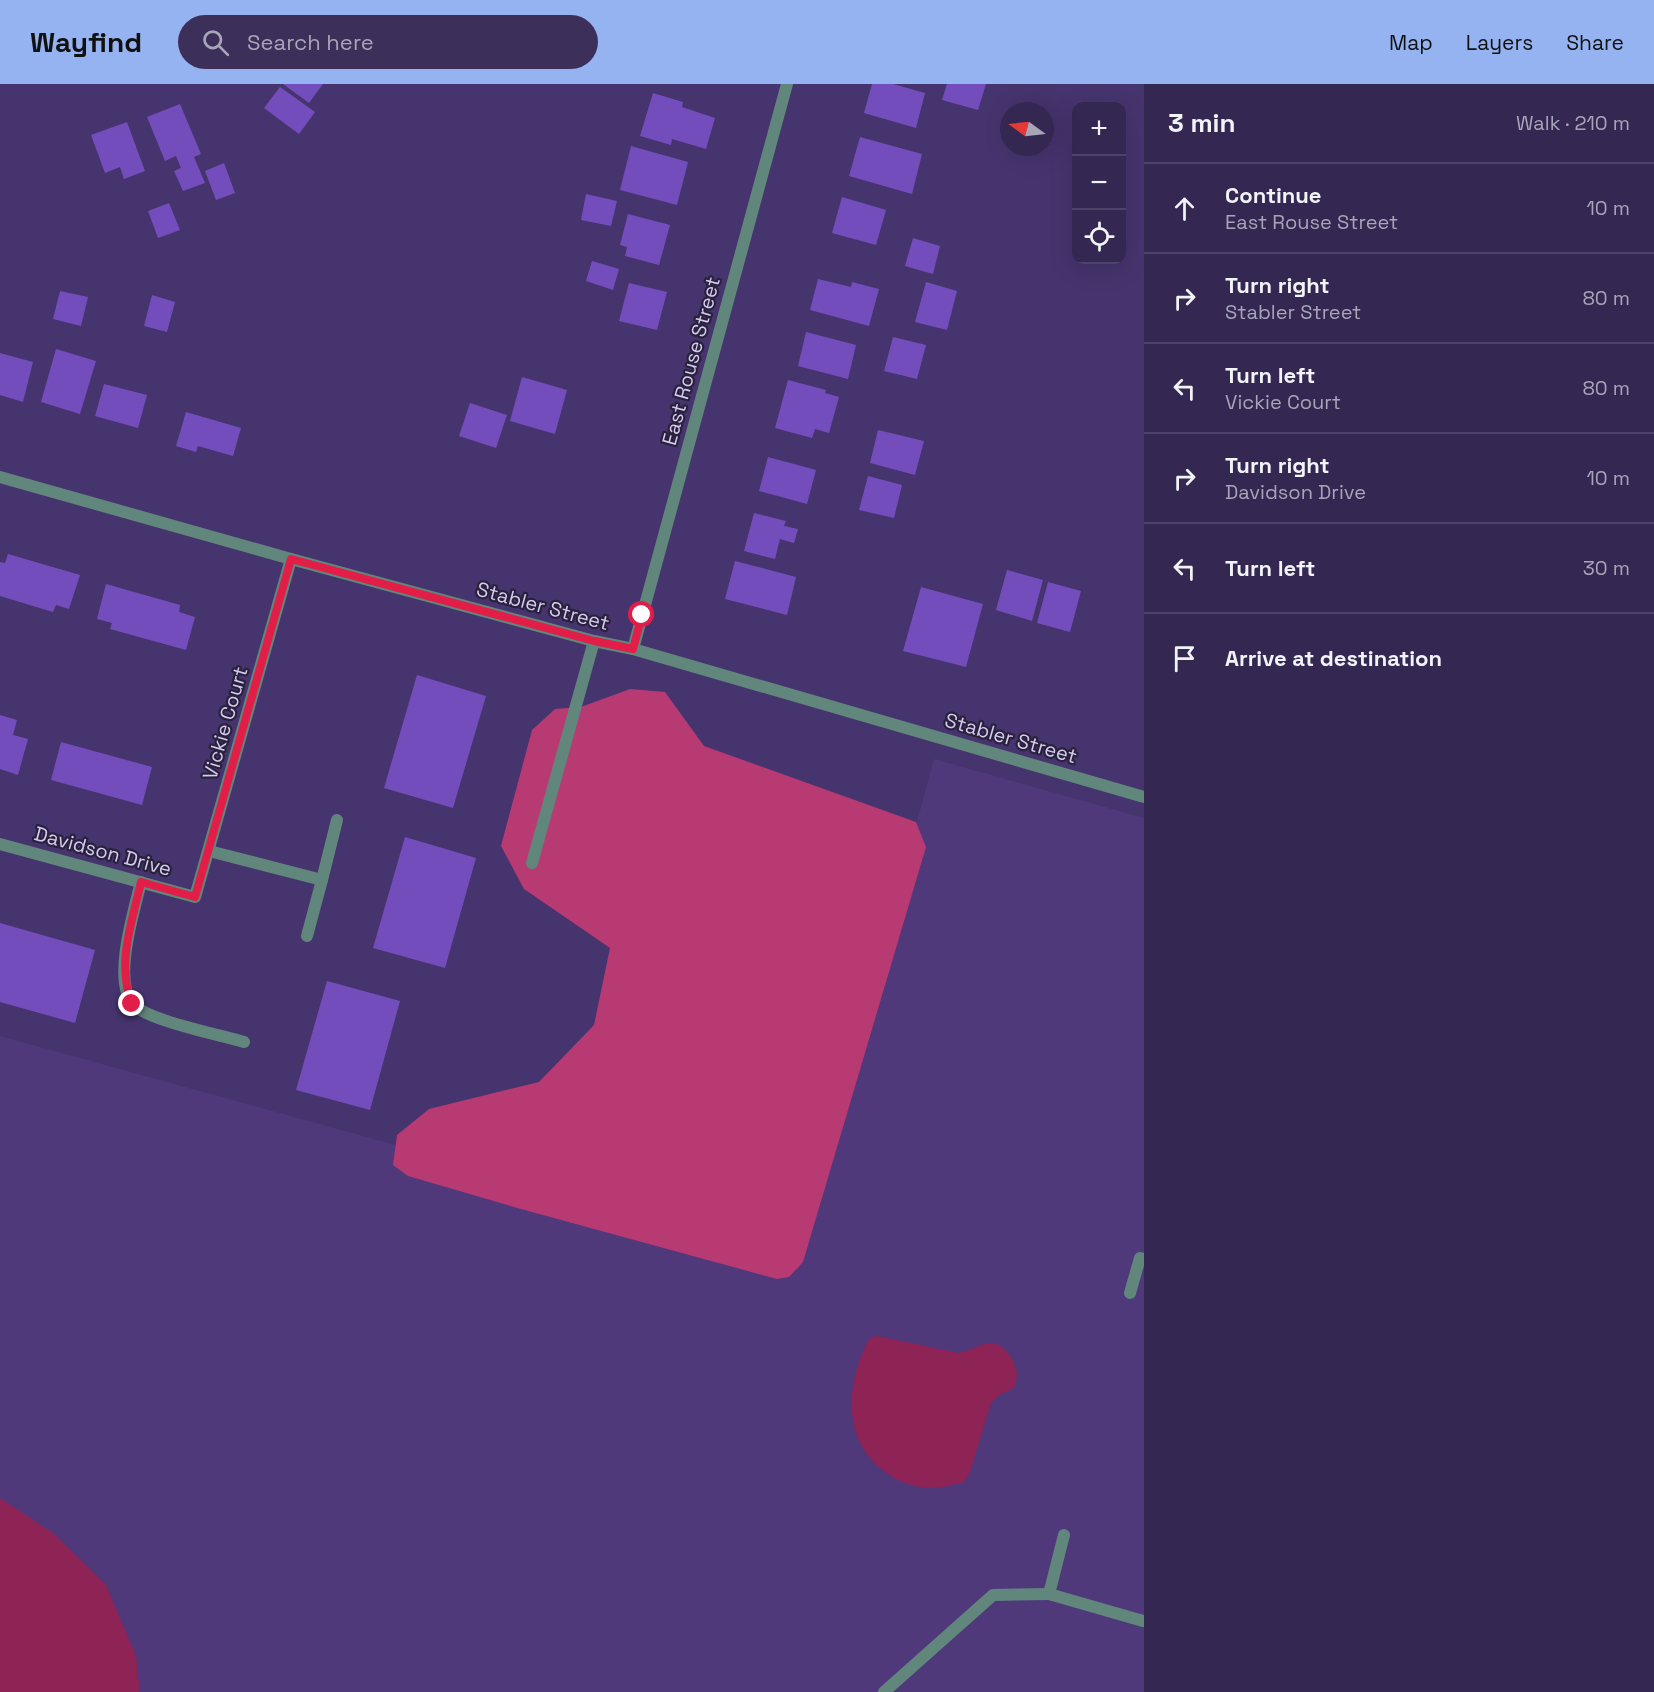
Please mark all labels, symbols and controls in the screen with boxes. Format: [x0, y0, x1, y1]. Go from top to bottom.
search box [178, 15, 598, 69]
text: Wayfind [30, 24, 142, 60]
icon: search [199, 26, 232, 59]
text: Search here [247, 28, 374, 56]
text: Map [1389, 29, 1433, 56]
text: Layers [1466, 29, 1533, 56]
text: Share [1566, 29, 1624, 56]
north arrow [1000, 102, 1054, 156]
map controls [1072, 102, 1126, 264]
button: + [1072, 102, 1126, 156]
text: 3 min [1168, 106, 1236, 140]
text: Walk · 210 m [1516, 110, 1630, 136]
button: − [1072, 156, 1126, 210]
text: Continue [1225, 181, 1321, 209]
icon: ahead [1168, 192, 1201, 225]
text: 10 m [1586, 195, 1630, 221]
text: East Rouse Street [1225, 209, 1398, 235]
button: locate [1072, 210, 1126, 264]
text: Turn right [1225, 271, 1330, 299]
street label: East Rouse Street [656, 274, 726, 448]
icon: right [1168, 282, 1201, 315]
text: 80 m [1582, 285, 1630, 311]
text: Stabler Street [1225, 299, 1361, 325]
text: Turn left [1225, 361, 1315, 389]
icon: left [1168, 372, 1201, 405]
text: 80 m [1582, 375, 1630, 401]
text: Vickie Court [1225, 389, 1341, 415]
text: Turn right [1225, 451, 1330, 479]
icon: right [1168, 462, 1201, 495]
text: 10 m [1586, 465, 1630, 491]
text: Davidson Drive [1225, 479, 1366, 505]
icon: left [1168, 552, 1201, 585]
text: Turn left [1225, 554, 1315, 582]
text: 30 m [1583, 555, 1630, 581]
street label: Stabler Street [474, 576, 612, 636]
route start [628, 601, 654, 627]
icon: arrive [1168, 642, 1201, 675]
text: Arrive at destination [1225, 644, 1442, 672]
street label: Vickie Court [197, 664, 253, 782]
street label: Stabler Street [942, 707, 1080, 769]
street label: Davidson Drive [32, 820, 174, 882]
route end [118, 990, 144, 1016]

